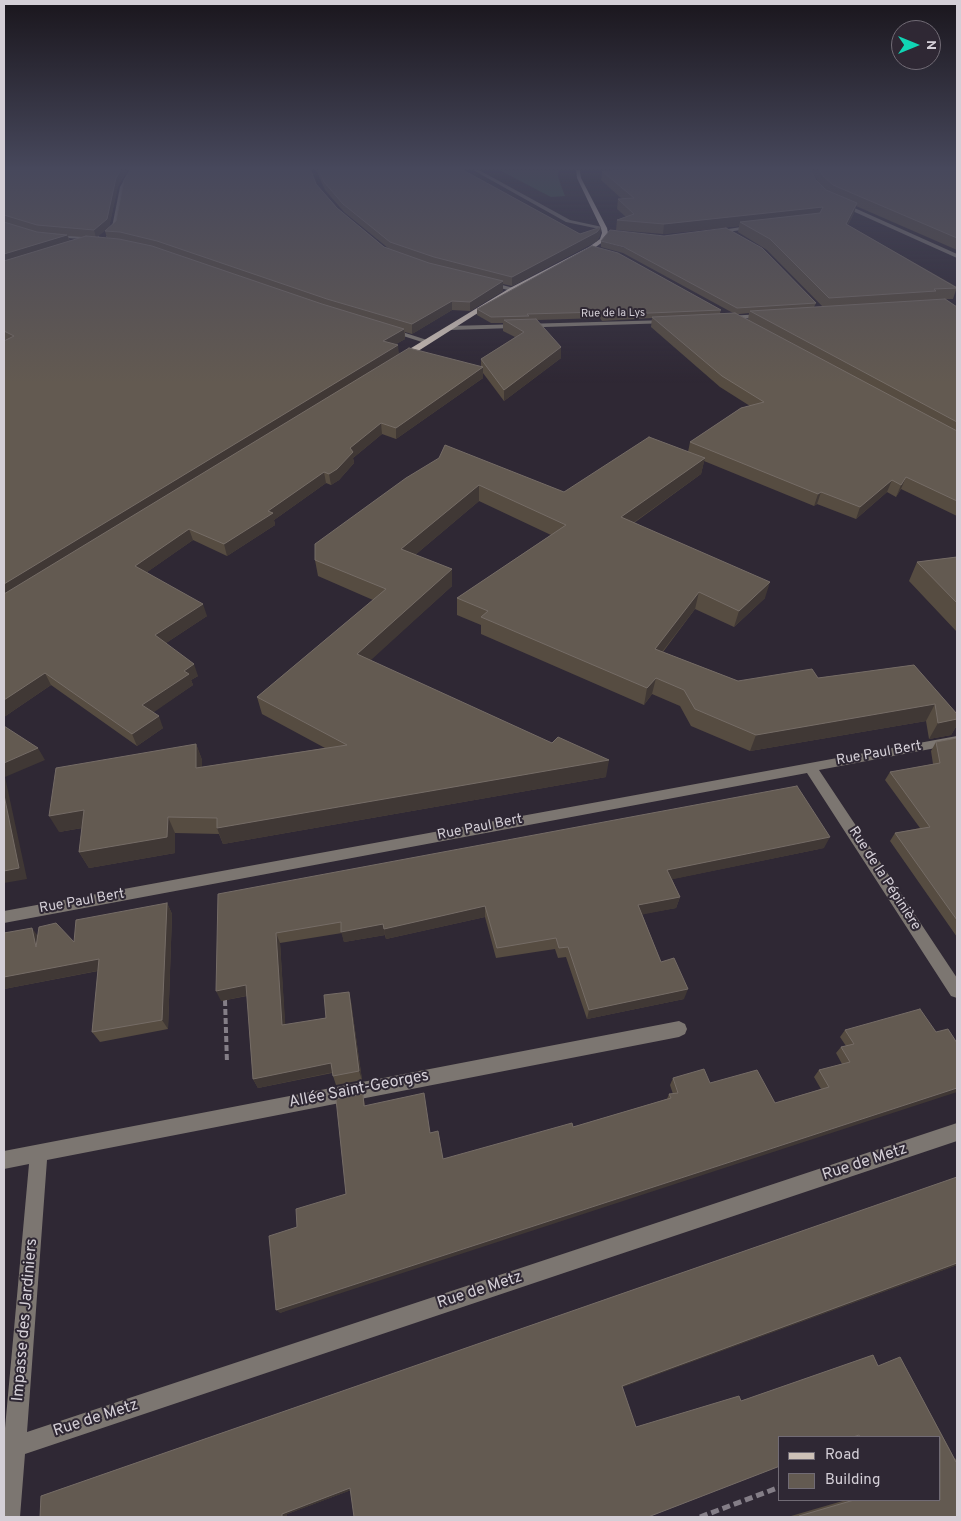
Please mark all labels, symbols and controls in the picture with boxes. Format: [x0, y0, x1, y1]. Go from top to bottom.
north arrow [891, 20, 941, 70]
text: N [922, 40, 939, 50]
street label: Rue de la Lys [581, 307, 645, 321]
street label: Rue Paul Bert [835, 738, 923, 770]
street label: Rue Paul Bert [436, 812, 524, 844]
street label: Rue de la Pépinière [844, 824, 924, 934]
street label: Rue Paul Bert [38, 886, 126, 918]
street label: Allée Saint-Georges [287, 1067, 431, 1113]
street label: Rue de Metz [820, 1140, 910, 1186]
street label: Impasse des Jardiniers [9, 1238, 43, 1402]
street label: Rue de Metz [435, 1268, 525, 1314]
street label: Rue de Metz [51, 1396, 141, 1442]
legend [778, 1436, 941, 1501]
text: Road [825, 1446, 860, 1465]
text: Building [825, 1471, 880, 1490]

